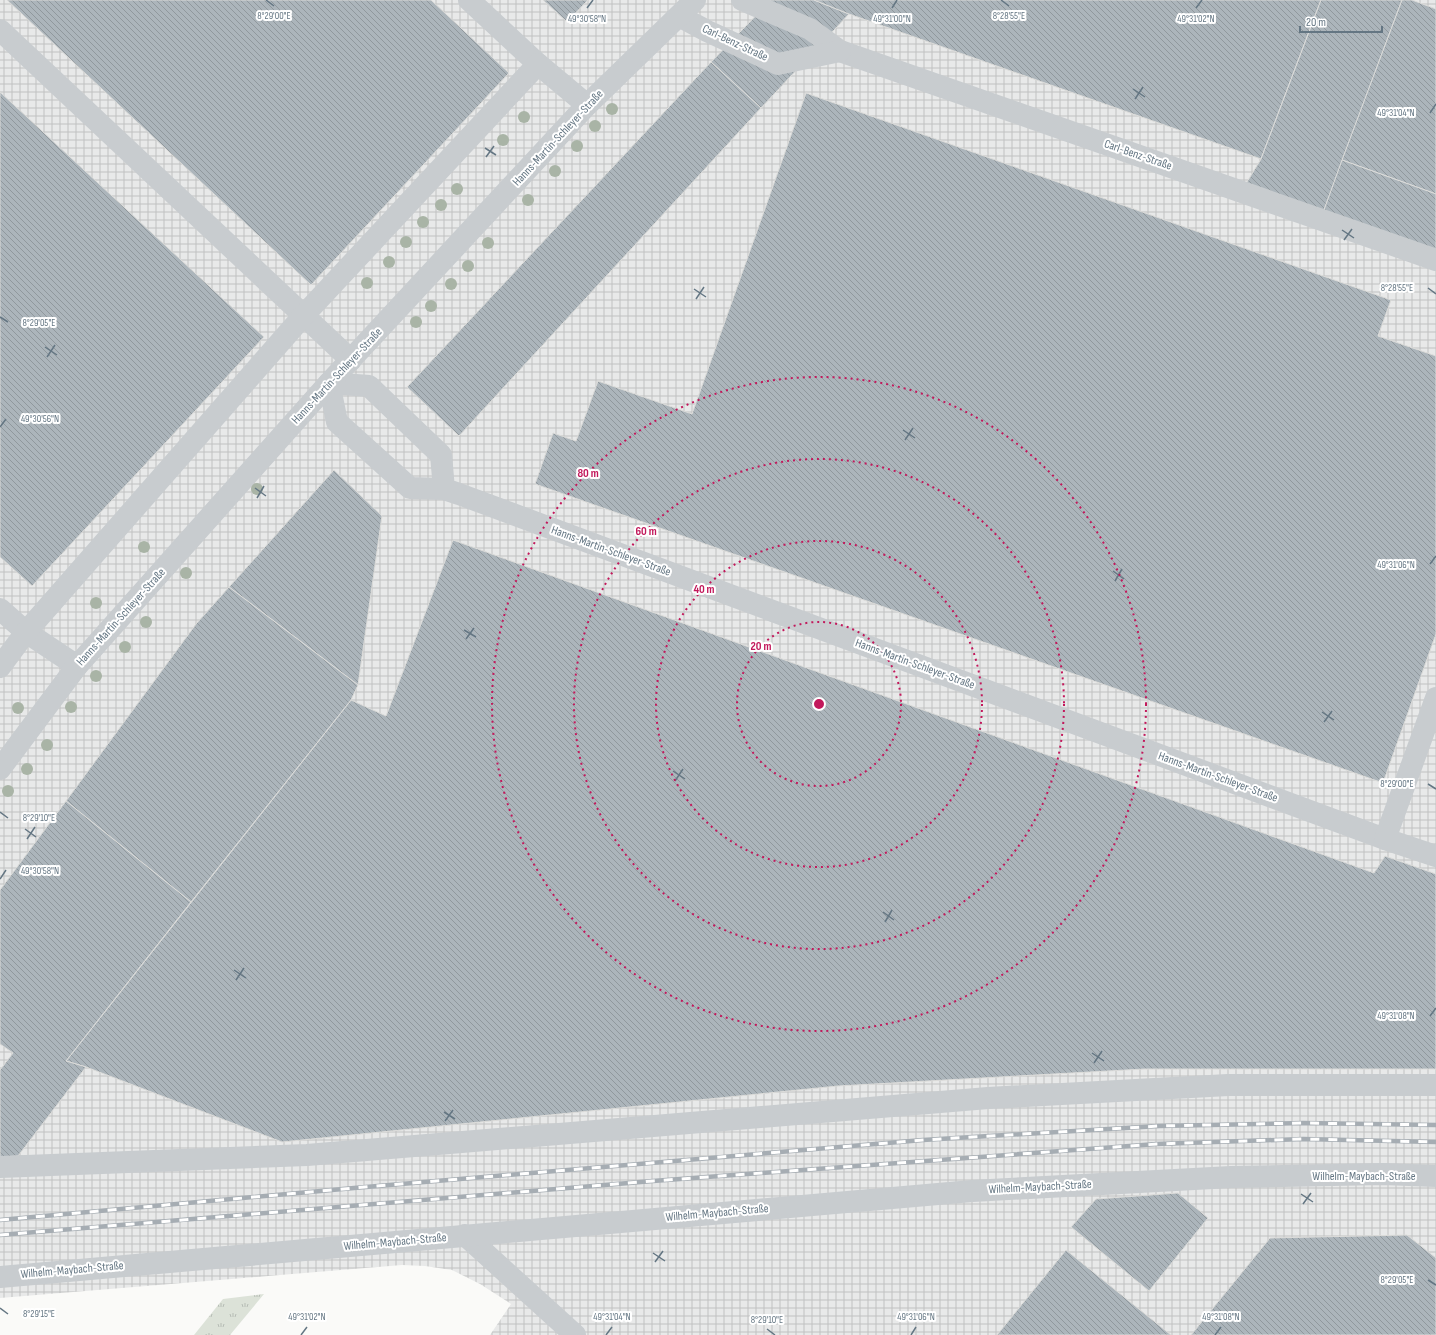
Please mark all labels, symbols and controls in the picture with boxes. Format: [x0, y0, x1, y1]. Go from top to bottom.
scale bar [1300, 8, 1382, 34]
text: 8°29'00"E [257, 10, 291, 22]
text: 8°28'55"E [993, 10, 1025, 22]
text: 49°30'58"N [568, 13, 606, 25]
text: 49°31'00"N [873, 13, 911, 25]
text: 49°31'02"N [1177, 13, 1215, 25]
text: 20 m [1306, 15, 1326, 30]
street label: Carl-Benz-Straße [700, 21, 770, 65]
street label: Hanns-Martin-Schleyer-Straße [510, 87, 607, 189]
text: 49°31'04"N [1377, 107, 1415, 119]
street label: Carl-Benz-Straße [1102, 136, 1174, 174]
text: 8°28'55"E [1381, 282, 1413, 294]
text: 8°29'05"E [23, 317, 55, 329]
street label: Hanns-Martin-Schleyer-Straße [289, 325, 386, 427]
text: 49°30'56"N [21, 413, 59, 425]
text: 80 m [577, 466, 599, 481]
street label: Hanns-Martin-Schleyer-Straße [549, 522, 673, 580]
text: 60 m [635, 524, 657, 539]
text: 49°31'06"N [1377, 559, 1415, 571]
street label: Hanns-Martin-Schleyer-Straße [73, 565, 169, 669]
text: 40 m [693, 582, 715, 597]
street label: Hanns-Martin-Schleyer-Straße [853, 635, 977, 693]
text: 20 m [751, 639, 771, 654]
centre of rings [812, 697, 826, 711]
street label: Hanns-Martin-Schleyer-Straße [1156, 748, 1280, 806]
text: 8°29'00"E [1380, 778, 1414, 790]
text: 8°29'10"E [23, 812, 55, 824]
text: 49°30'58"N [21, 865, 59, 877]
text: 49°31'08"N [1377, 1010, 1415, 1022]
street label: Wilhelm-Maybach-Straße [1312, 1169, 1416, 1184]
street label: Wilhelm-Maybach-Straße [988, 1177, 1092, 1197]
street label: Wilhelm-Maybach-Straße [665, 1201, 769, 1225]
street label: Wilhelm-Maybach-Straße [343, 1230, 447, 1254]
street label: Wilhelm-Maybach-Straße [20, 1258, 124, 1282]
text: 8°29'05"E [1381, 1274, 1413, 1286]
text: 8°29'15"E [23, 1308, 55, 1320]
text: 49°31'02"N [288, 1311, 326, 1323]
text: 49°31'04"N [593, 1311, 631, 1323]
text: 49°31'06"N [897, 1311, 935, 1323]
text: 49°31'08"N [1202, 1311, 1240, 1323]
text: 8°29'10"E [751, 1314, 783, 1326]

